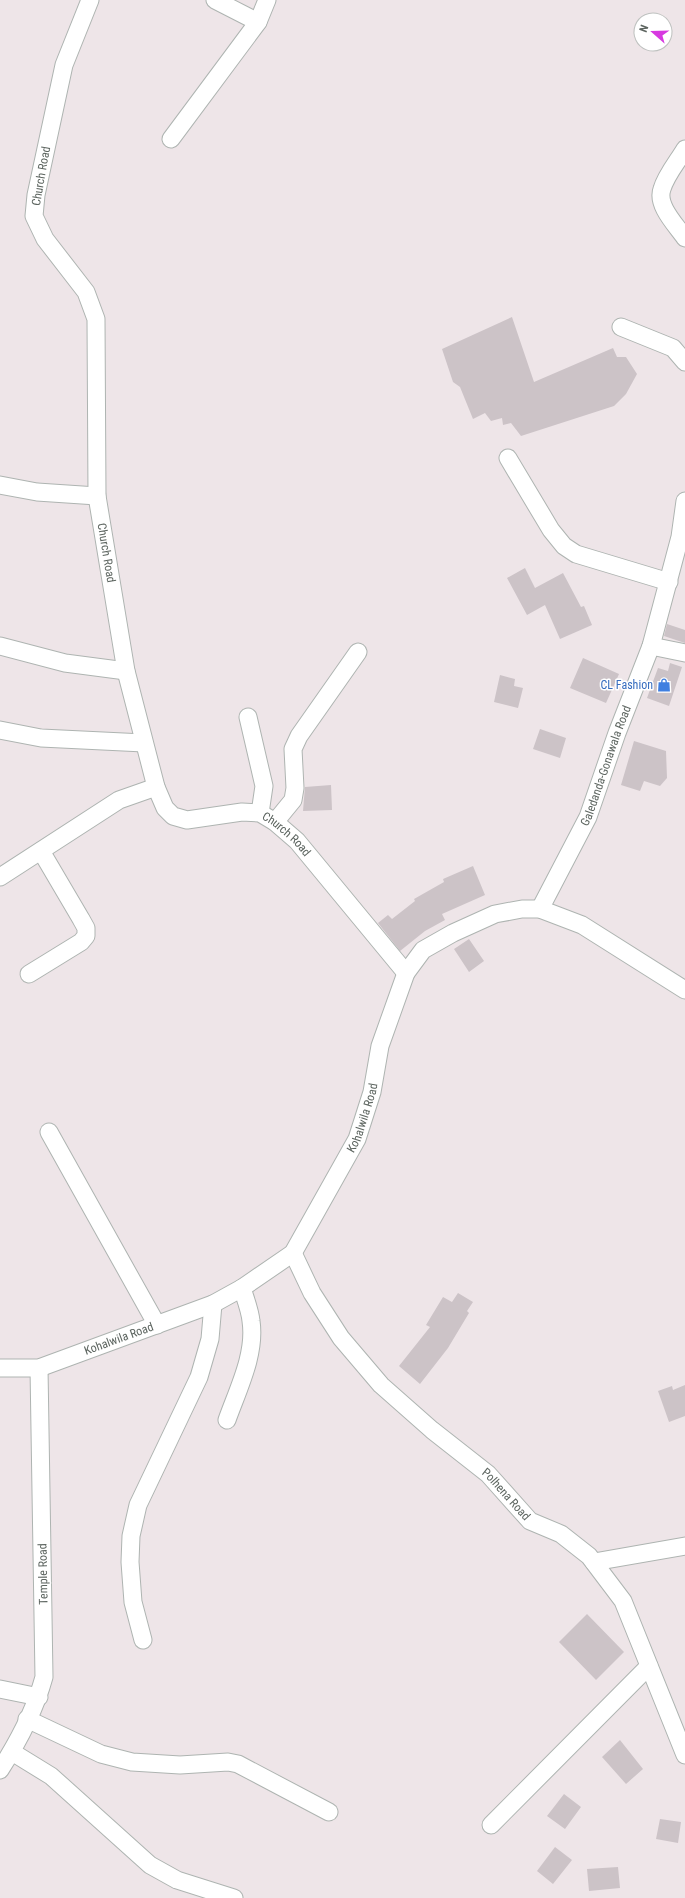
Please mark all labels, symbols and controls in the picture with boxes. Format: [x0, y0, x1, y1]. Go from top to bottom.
north arrow [633, 12, 673, 52]
text: N [637, 23, 651, 34]
street label: Church Road [29, 145, 53, 207]
street label: Church Road [95, 522, 118, 584]
shop icon: CL Fashion [656, 677, 672, 693]
place label: CL Fashion [601, 678, 653, 692]
street label: Galedanda-Gonawala Road [577, 703, 634, 828]
street label: Church Road [260, 809, 314, 859]
street label: Kohalwila Road [344, 1082, 380, 1155]
street label: Kohalwila Road [82, 1320, 155, 1358]
street label: Polhena Road [479, 1465, 533, 1523]
street label: Temple Road [35, 1543, 51, 1605]

